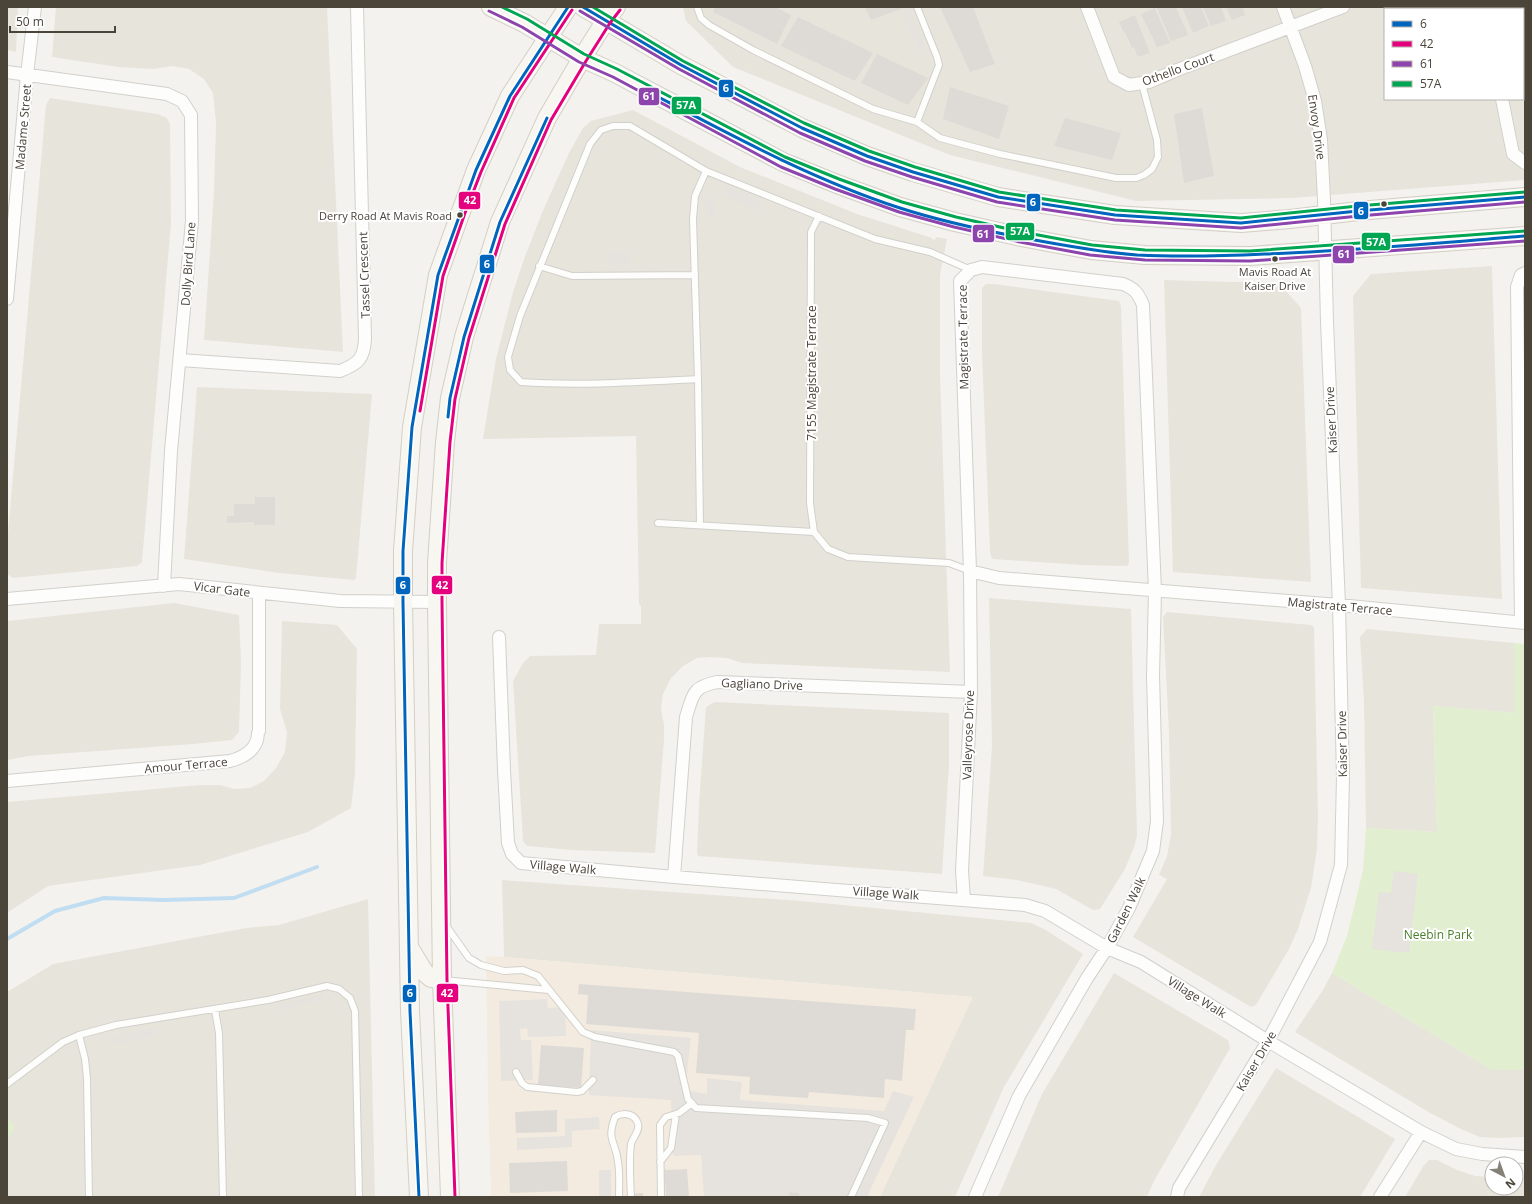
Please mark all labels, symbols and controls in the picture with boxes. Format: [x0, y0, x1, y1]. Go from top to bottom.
scale bar [10, 8, 115, 34]
legend [1384, 8, 1524, 100]
text: 50 m [16, 13, 44, 30]
text: 6 [1420, 15, 1427, 32]
text: 42 [1420, 35, 1434, 52]
street label: Othello Court [1140, 48, 1216, 90]
text: 61 [1420, 55, 1434, 72]
text: 57A [1420, 75, 1442, 92]
line badge: 6 [718, 79, 734, 98]
text: 6 [723, 80, 729, 95]
street label: Madame Street [11, 83, 35, 171]
line badge: 61 [638, 87, 660, 106]
text: 61 [643, 88, 655, 103]
street label: Envoy Drive [1304, 93, 1330, 161]
line badge: 57A [671, 96, 702, 115]
text: 57A [676, 97, 696, 112]
line badge: 42 [458, 191, 481, 210]
text: 42 [464, 192, 476, 207]
line badge: 6 [1026, 193, 1041, 212]
text: 6 [1030, 194, 1036, 209]
unlabelled marker [1379, 199, 1389, 209]
line badge: 6 [1353, 201, 1369, 220]
text: 6 [1358, 203, 1364, 218]
place label: Derry Road At Mavis Road [319, 208, 452, 223]
marker: Derry Road At Mavis Road [455, 210, 465, 220]
street label: Dolly Bird Lane [177, 221, 199, 307]
line badge: 57A [1005, 222, 1035, 241]
text: 57A [1010, 223, 1030, 238]
line badge: 61 [972, 224, 995, 243]
text: 61 [977, 226, 989, 241]
street label: Tassel Crescent [354, 231, 374, 319]
line badge: 57A [1361, 232, 1391, 251]
text: 57A [1366, 234, 1386, 249]
line badge: 61 [1332, 245, 1355, 264]
text: 61 [1338, 246, 1350, 261]
line badge: 6 [479, 254, 495, 274]
marker: Mavis Road At Kaiser Drive [1270, 254, 1280, 264]
text: 6 [484, 256, 490, 271]
place label: Mavis Road At Kaiser Drive [1239, 264, 1311, 293]
street label: Magistrate Terrace [954, 284, 972, 390]
street label: 7155 Magistrate Terrace [803, 305, 820, 441]
street label: Kaiser Drive [1321, 386, 1341, 454]
line badge: 42 [431, 575, 453, 595]
line badge: 6 [395, 576, 411, 595]
street label: Vicar Gate [193, 577, 252, 601]
text: 6 [400, 577, 406, 592]
text: 42 [436, 577, 448, 592]
street label: Magistrate Terrace [1287, 593, 1393, 619]
street label: Gagliano Drive [721, 674, 803, 694]
street label: Valleyrose Drive [958, 690, 978, 780]
street label: Kaiser Drive [1333, 710, 1351, 778]
street label: Amour Terrace [144, 753, 229, 777]
street label: Village Walk [529, 856, 597, 878]
street label: Garden Walk [1103, 873, 1150, 946]
street label: Village Walk [852, 882, 920, 904]
park label: Neebin Park [1404, 926, 1473, 943]
street label: Village Walk [1164, 972, 1230, 1022]
line badge: 42 [436, 983, 459, 1003]
line badge: 6 [402, 984, 417, 1003]
text: 6 [407, 985, 413, 1000]
text: 42 [441, 985, 453, 1000]
street label: Kaiser Drive [1232, 1028, 1280, 1094]
north arrow [1484, 1156, 1524, 1196]
text: N [1503, 1175, 1519, 1193]

